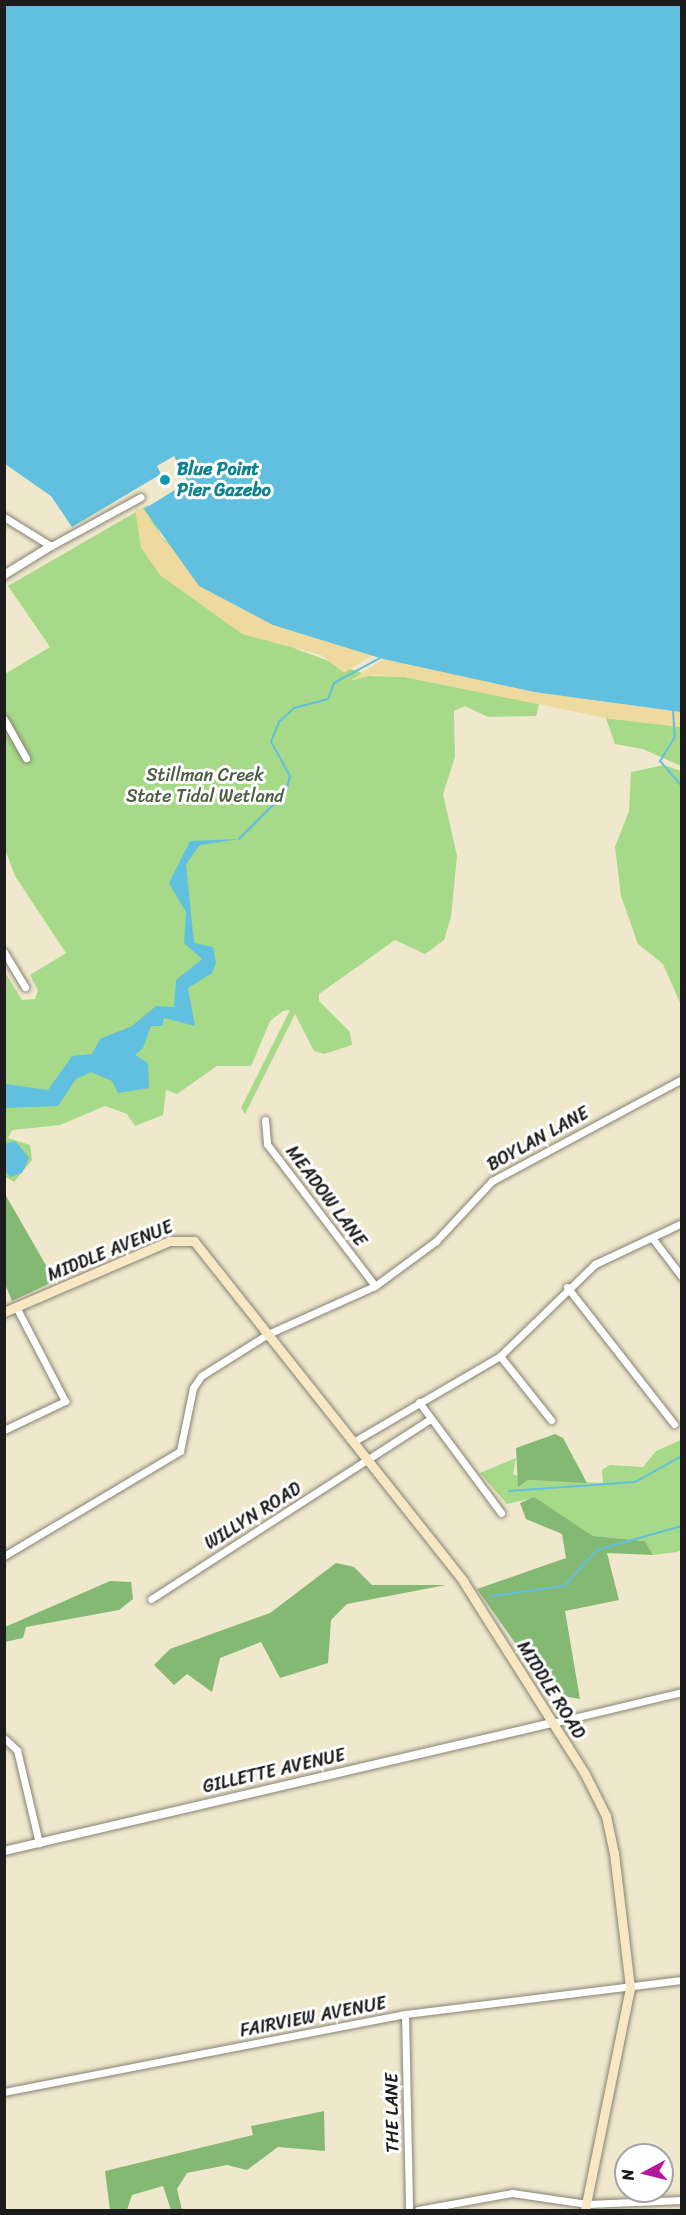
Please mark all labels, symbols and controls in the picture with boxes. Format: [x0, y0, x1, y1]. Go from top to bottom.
place label: Blue Point Pier Gazebo [177, 459, 271, 502]
marker: Blue Point Pier Gazebo [158, 473, 172, 487]
park label: Stillman Creek State Tidal Wetland [126, 765, 284, 808]
street label: BOYLAN LANE [483, 1102, 593, 1176]
street label: MEADOW LANE [281, 1141, 371, 1251]
street label: MIDDLE AVENUE [44, 1216, 176, 1286]
street label: WILLYN ROAD [201, 1478, 305, 1554]
street label: MIDDLE ROAD [512, 1637, 590, 1743]
street label: GILLETTE AVENUE [201, 1744, 347, 1798]
street label: FAIRVIEW AVENUE [238, 1992, 388, 2042]
street label: THE LANE [381, 2073, 403, 2153]
north arrow [614, 2143, 674, 2203]
text: N [613, 2168, 643, 2182]

